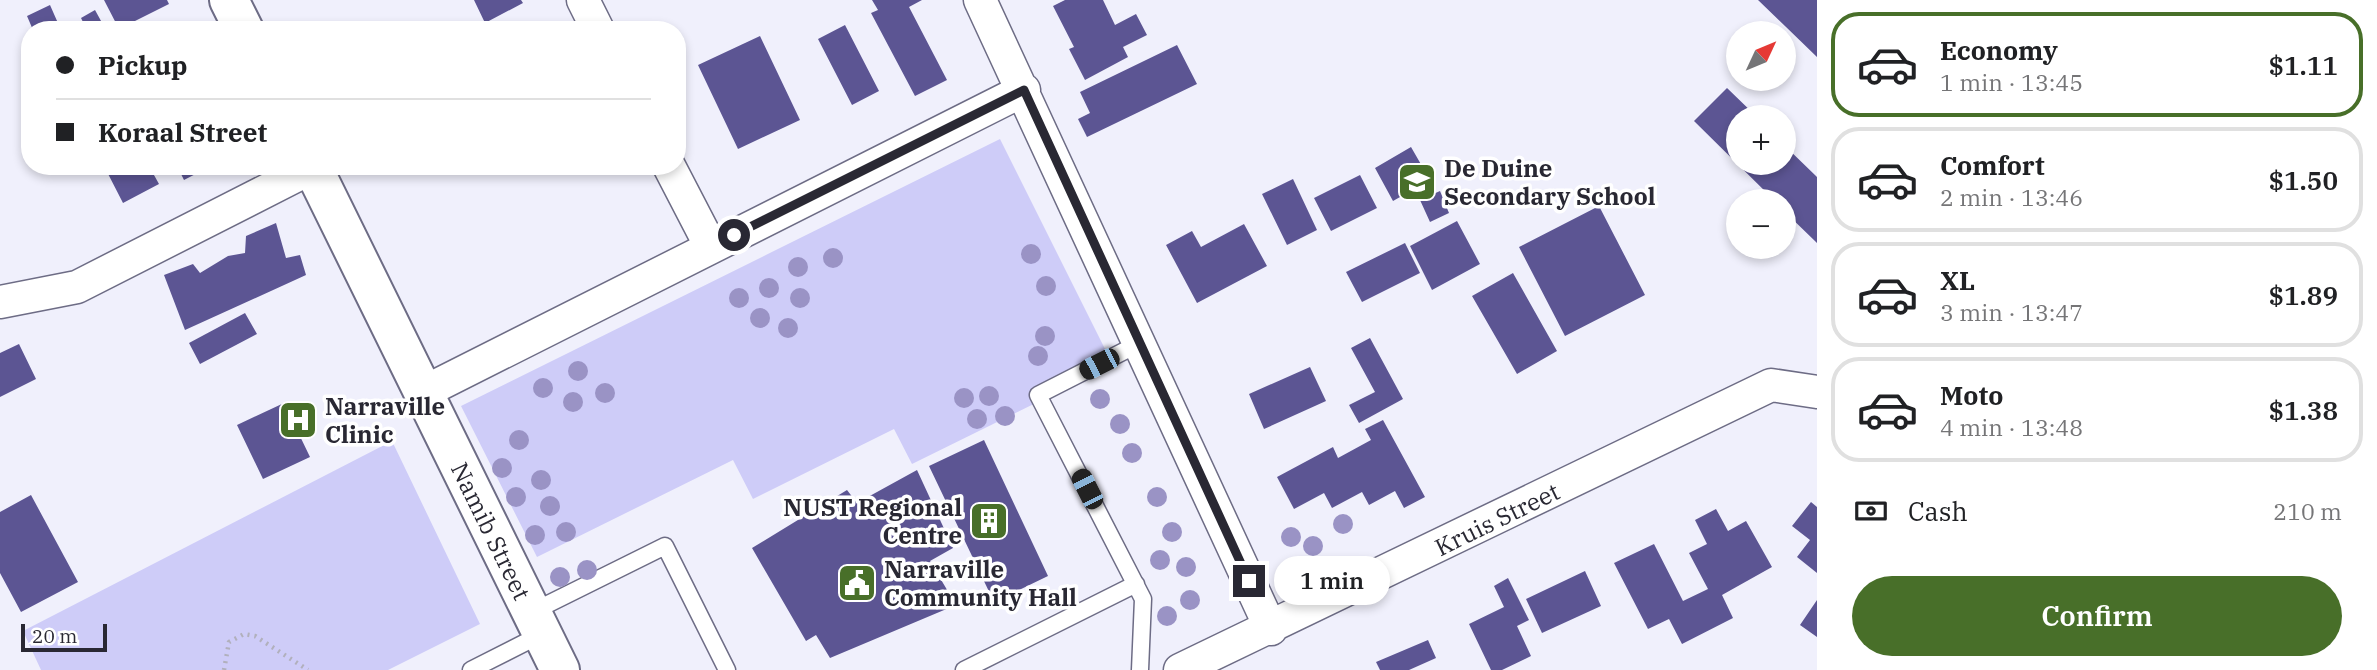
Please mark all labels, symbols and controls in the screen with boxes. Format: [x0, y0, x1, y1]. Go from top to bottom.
north arrow [1726, 21, 1796, 91]
map controls [1726, 21, 1796, 259]
icon: car [1856, 33, 1919, 96]
text: Economy [1940, 33, 2058, 67]
text: Pickup [98, 48, 188, 82]
text: $1.11 [2269, 48, 2338, 82]
text: 1 min · 13:45 [1940, 67, 2083, 97]
button: + [1726, 105, 1796, 175]
text: Koraal Street [98, 115, 267, 149]
icon: car [1856, 148, 1919, 211]
text: Comfort [1940, 148, 2045, 182]
place label: De Duine Secondary School [1444, 152, 1656, 212]
school or university icon: De Duine Secondary School [1396, 161, 1438, 203]
text: $1.50 [2269, 163, 2338, 197]
text: 2 min · 13:46 [1940, 182, 2083, 212]
button: − [1726, 189, 1796, 259]
route start [718, 219, 750, 251]
icon: car [1856, 263, 1919, 326]
text: XL [1940, 263, 1975, 297]
text: $1.89 [2269, 278, 2338, 312]
text: 3 min · 13:47 [1940, 297, 2083, 327]
car [1076, 345, 1123, 383]
icon: car [1856, 378, 1919, 441]
text: Moto [1940, 378, 2003, 412]
place label: Narraville Clinic [325, 390, 445, 450]
text: $1.38 [2269, 393, 2338, 427]
hospital icon: Narraville Clinic [277, 399, 319, 441]
text: 4 min · 13:48 [1940, 412, 2083, 442]
street label: Namib Street [444, 457, 538, 605]
car [1069, 466, 1106, 512]
street label: Kruis Street [1429, 475, 1565, 563]
place label: NUST Regional Centre [783, 491, 962, 551]
icon: cash [1852, 492, 1890, 530]
text: Cash [1908, 494, 1968, 528]
text: 210 m [2273, 496, 2342, 526]
building icon: NUST Regional Centre [968, 500, 1010, 542]
place label: Narraville Community Hall [884, 553, 1077, 613]
callout: 1 min [1274, 556, 1389, 606]
public building icon: Narraville Community Hall [836, 562, 878, 604]
route end [1233, 565, 1265, 597]
text: 1 min [1300, 565, 1364, 595]
button: Confirm [1852, 576, 2342, 656]
scale bar [21, 621, 107, 653]
text: 20 m [32, 624, 77, 648]

